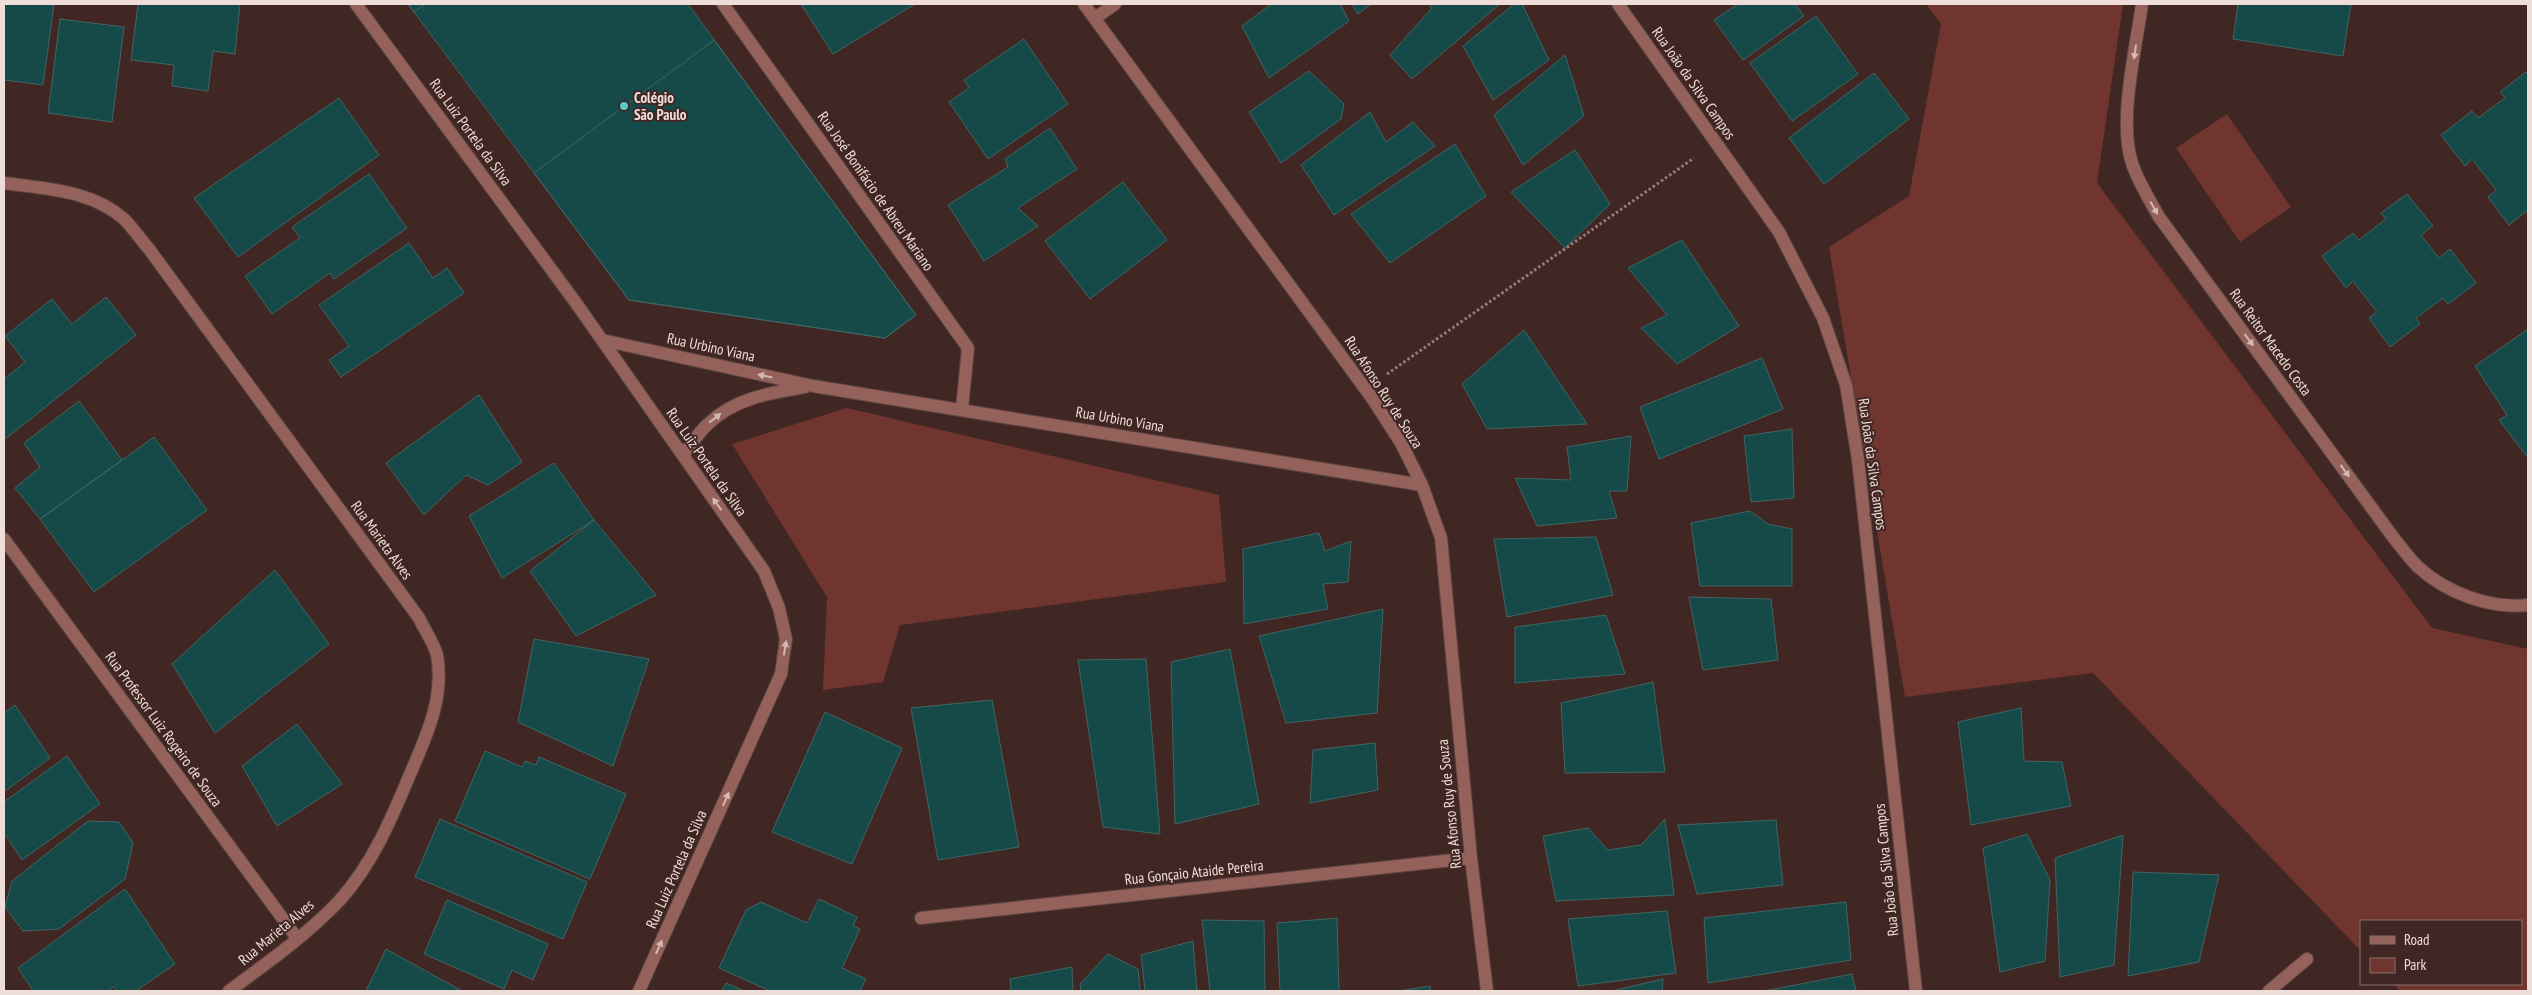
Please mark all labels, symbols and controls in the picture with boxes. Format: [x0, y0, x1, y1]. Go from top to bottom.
street label: Rua João da Silva Campos [1648, 23, 1740, 143]
one-way arrow [2131, 44, 2139, 60]
street label: Rua Luiz Portela da Silva [426, 75, 516, 189]
place label: Colégio São Paulo [634, 88, 687, 124]
marker: Colégio São Paulo [618, 100, 630, 112]
street label: Rua José Bonifácio de Abreu Mariano [814, 108, 938, 274]
one-way arrow [2150, 202, 2159, 215]
street label: Rua Reitor Macedo Costa [2226, 285, 2316, 399]
street label: Rua Urbino Viana [665, 328, 757, 366]
street label: Rua Afonso Ruy de Souza [1341, 332, 1427, 452]
one-way arrow [2244, 333, 2254, 347]
one-way arrow [758, 372, 773, 380]
street label: Rua João da Silva Campos [1854, 397, 1892, 531]
street label: Rua Urbino Viana [1074, 402, 1166, 436]
street label: Rua Luiz Portela da Silva [663, 404, 751, 520]
one-way arrow [708, 413, 722, 423]
one-way arrow [2340, 464, 2350, 478]
street label: Rua Marieta Alves [347, 497, 417, 583]
one-way arrow [712, 497, 722, 511]
one-way arrow [781, 640, 789, 656]
street label: Rua Professor Luiz Rogeiro de Souza [101, 648, 227, 810]
street label: Rua Afonso Ruy de Souza [1433, 738, 1465, 870]
one-way arrow [722, 792, 730, 806]
street label: Rua João da Silva Campos [1870, 803, 1902, 937]
street label: Rua Luiz Portela da Silva [641, 807, 711, 931]
street label: Rua Gonçaio Ataide Pereira [1124, 855, 1264, 889]
street label: Rua Marieta Alves [234, 895, 318, 969]
legend [2360, 920, 2522, 985]
text: Road [2404, 930, 2430, 949]
one-way arrow [655, 940, 663, 954]
text: Park [2404, 955, 2426, 974]

